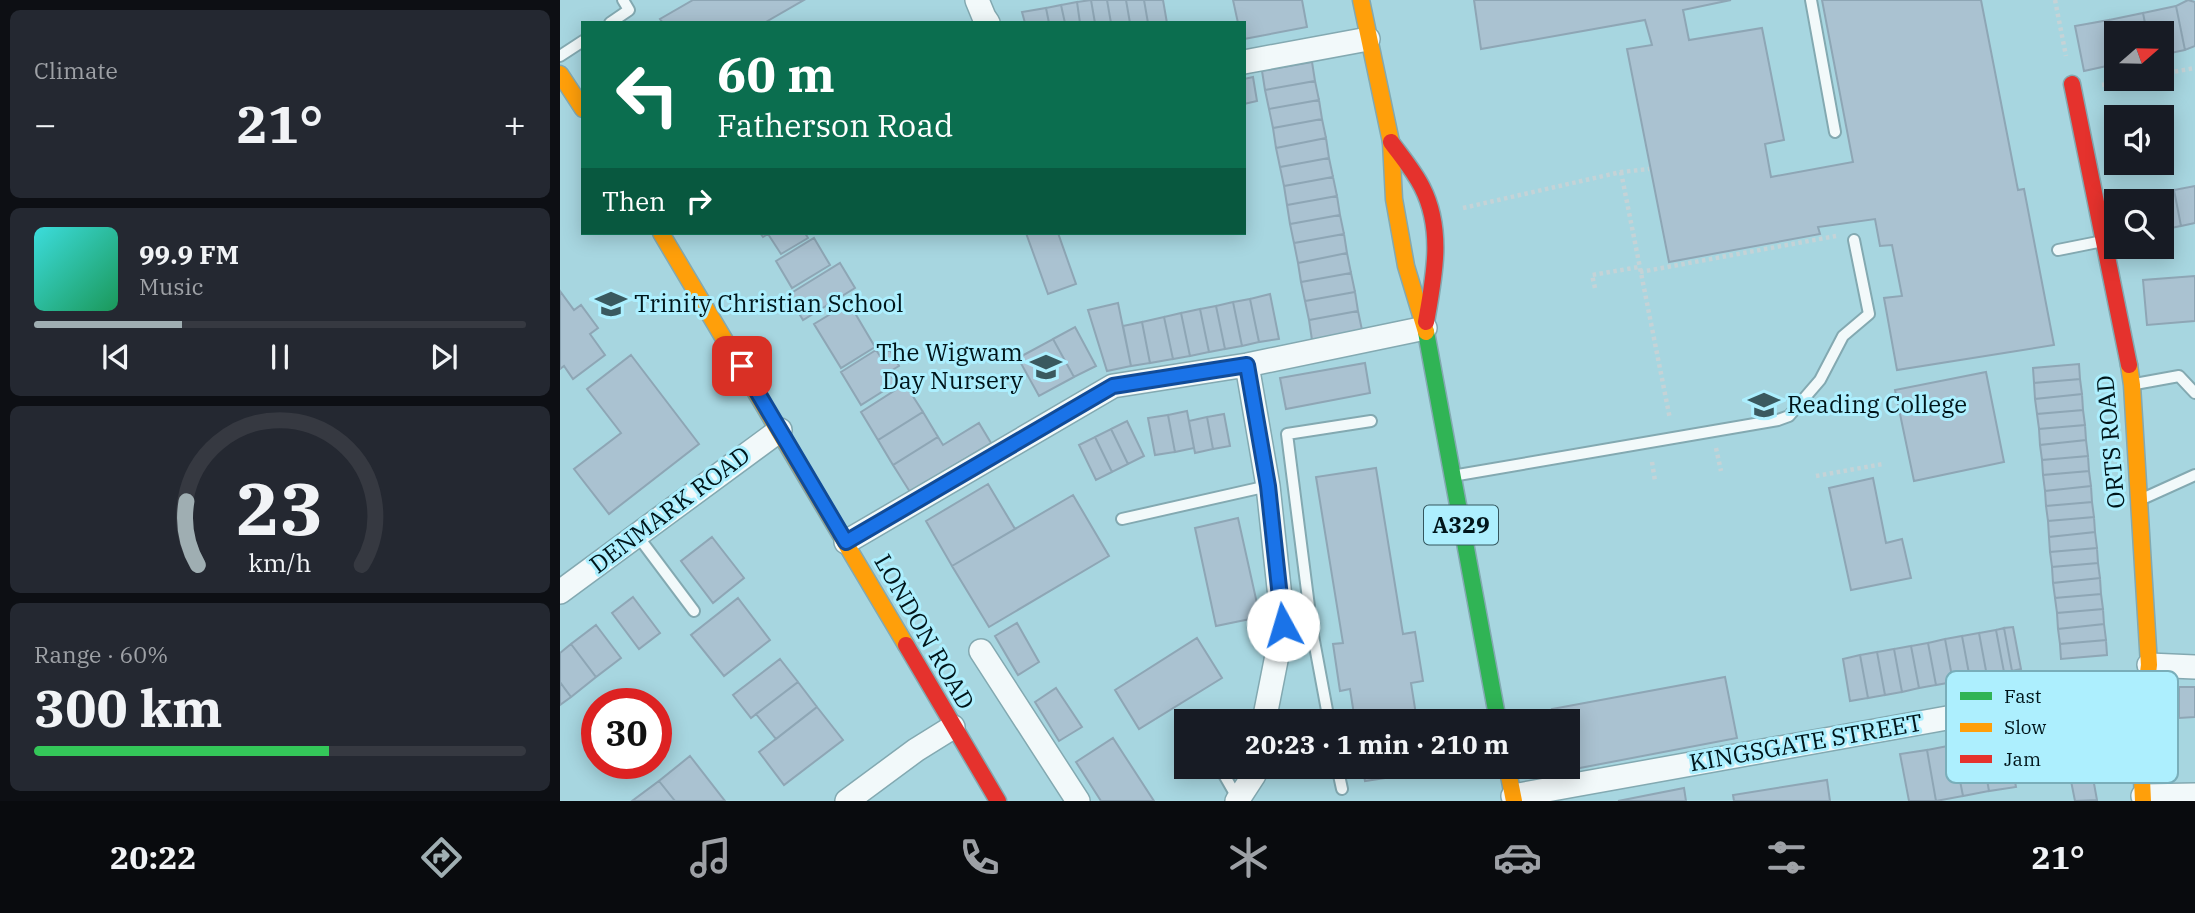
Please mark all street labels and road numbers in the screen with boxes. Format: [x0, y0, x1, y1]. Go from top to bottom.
street label: ORTS ROAD [2088, 374, 2132, 510]
street label: DENMARK ROAD [583, 438, 756, 580]
road number: A329 [1424, 505, 1498, 544]
street label: LONDON ROAD [867, 548, 982, 715]
street label: KINGSGATE STREET [1687, 706, 1925, 778]

